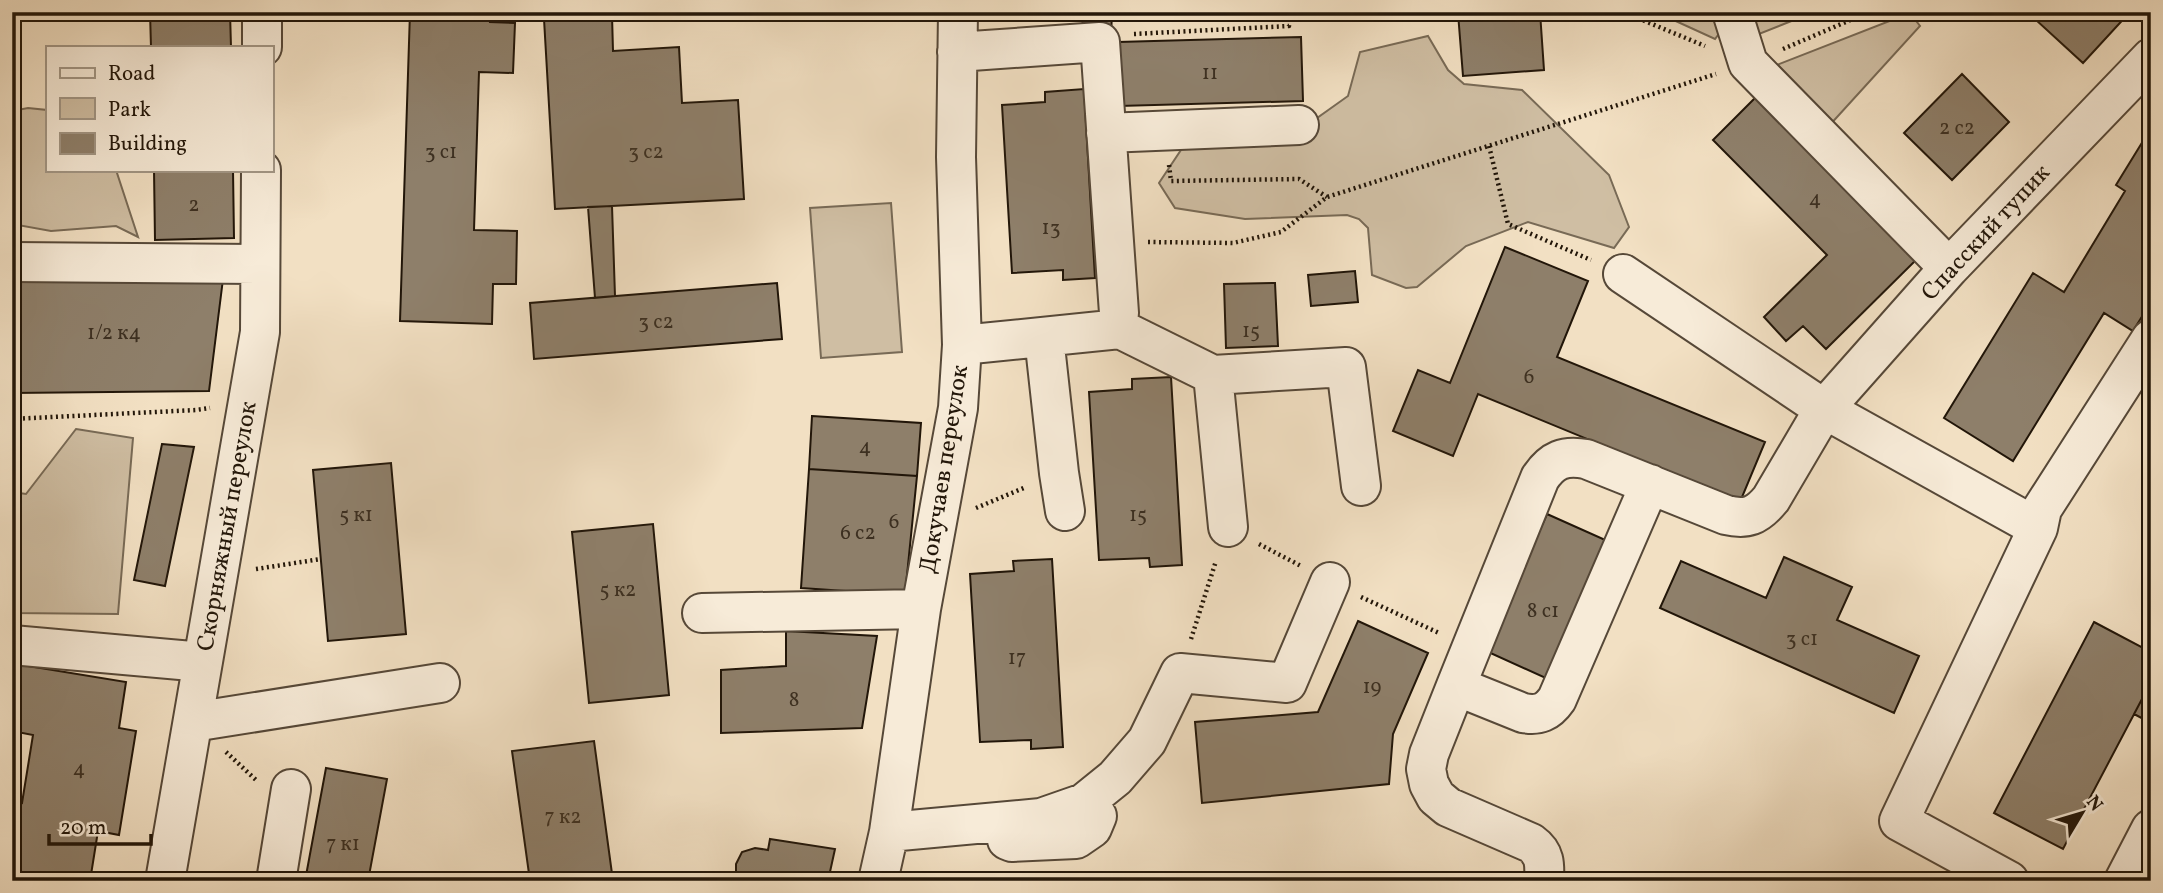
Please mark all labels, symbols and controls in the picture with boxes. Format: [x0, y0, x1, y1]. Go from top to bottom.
legend [46, 46, 273, 172]
house number: 11 [1202, 59, 1218, 88]
text: Road [108, 60, 155, 89]
text: Park [108, 96, 151, 125]
house number: 2 с2 [1939, 114, 1975, 143]
text: Building [108, 130, 187, 159]
house number: 3 с1 [425, 138, 457, 167]
house number: 3 с2 [628, 138, 664, 167]
street label: Спасский тупик [1914, 157, 2059, 309]
house number: 4 [1809, 185, 1821, 214]
house number: 2 [188, 191, 200, 220]
house number: 13 [1042, 214, 1060, 243]
house number: 3 с2 [638, 308, 674, 337]
house number: 15 [1242, 317, 1260, 346]
house number: 1/2 к4 [87, 319, 141, 348]
street label: Докучаев переулок [912, 363, 978, 576]
house number: 6 [1524, 363, 1534, 392]
street label: Скорняжный переулок [189, 399, 267, 654]
house number: 4 [859, 433, 871, 462]
house number: 5 к1 [339, 501, 373, 530]
house number: 15 [1129, 501, 1147, 530]
house number: 6 [889, 508, 899, 537]
house number: 6 с2 [840, 519, 876, 548]
house number: 5 к2 [600, 576, 636, 605]
house number: 8 с1 [1527, 597, 1559, 626]
house number: 3 с1 [1786, 625, 1818, 654]
house number: 17 [1008, 644, 1026, 673]
house number: 19 [1362, 673, 1382, 702]
house number: 8 [789, 686, 799, 715]
house number: 4 [73, 755, 85, 784]
north arrow [2048, 778, 2118, 848]
text: N [2079, 790, 2108, 817]
scale bar [49, 802, 150, 846]
house number: 7 к2 [545, 803, 581, 832]
text: 20 m [60, 814, 106, 843]
house number: 7 к1 [326, 830, 360, 859]

